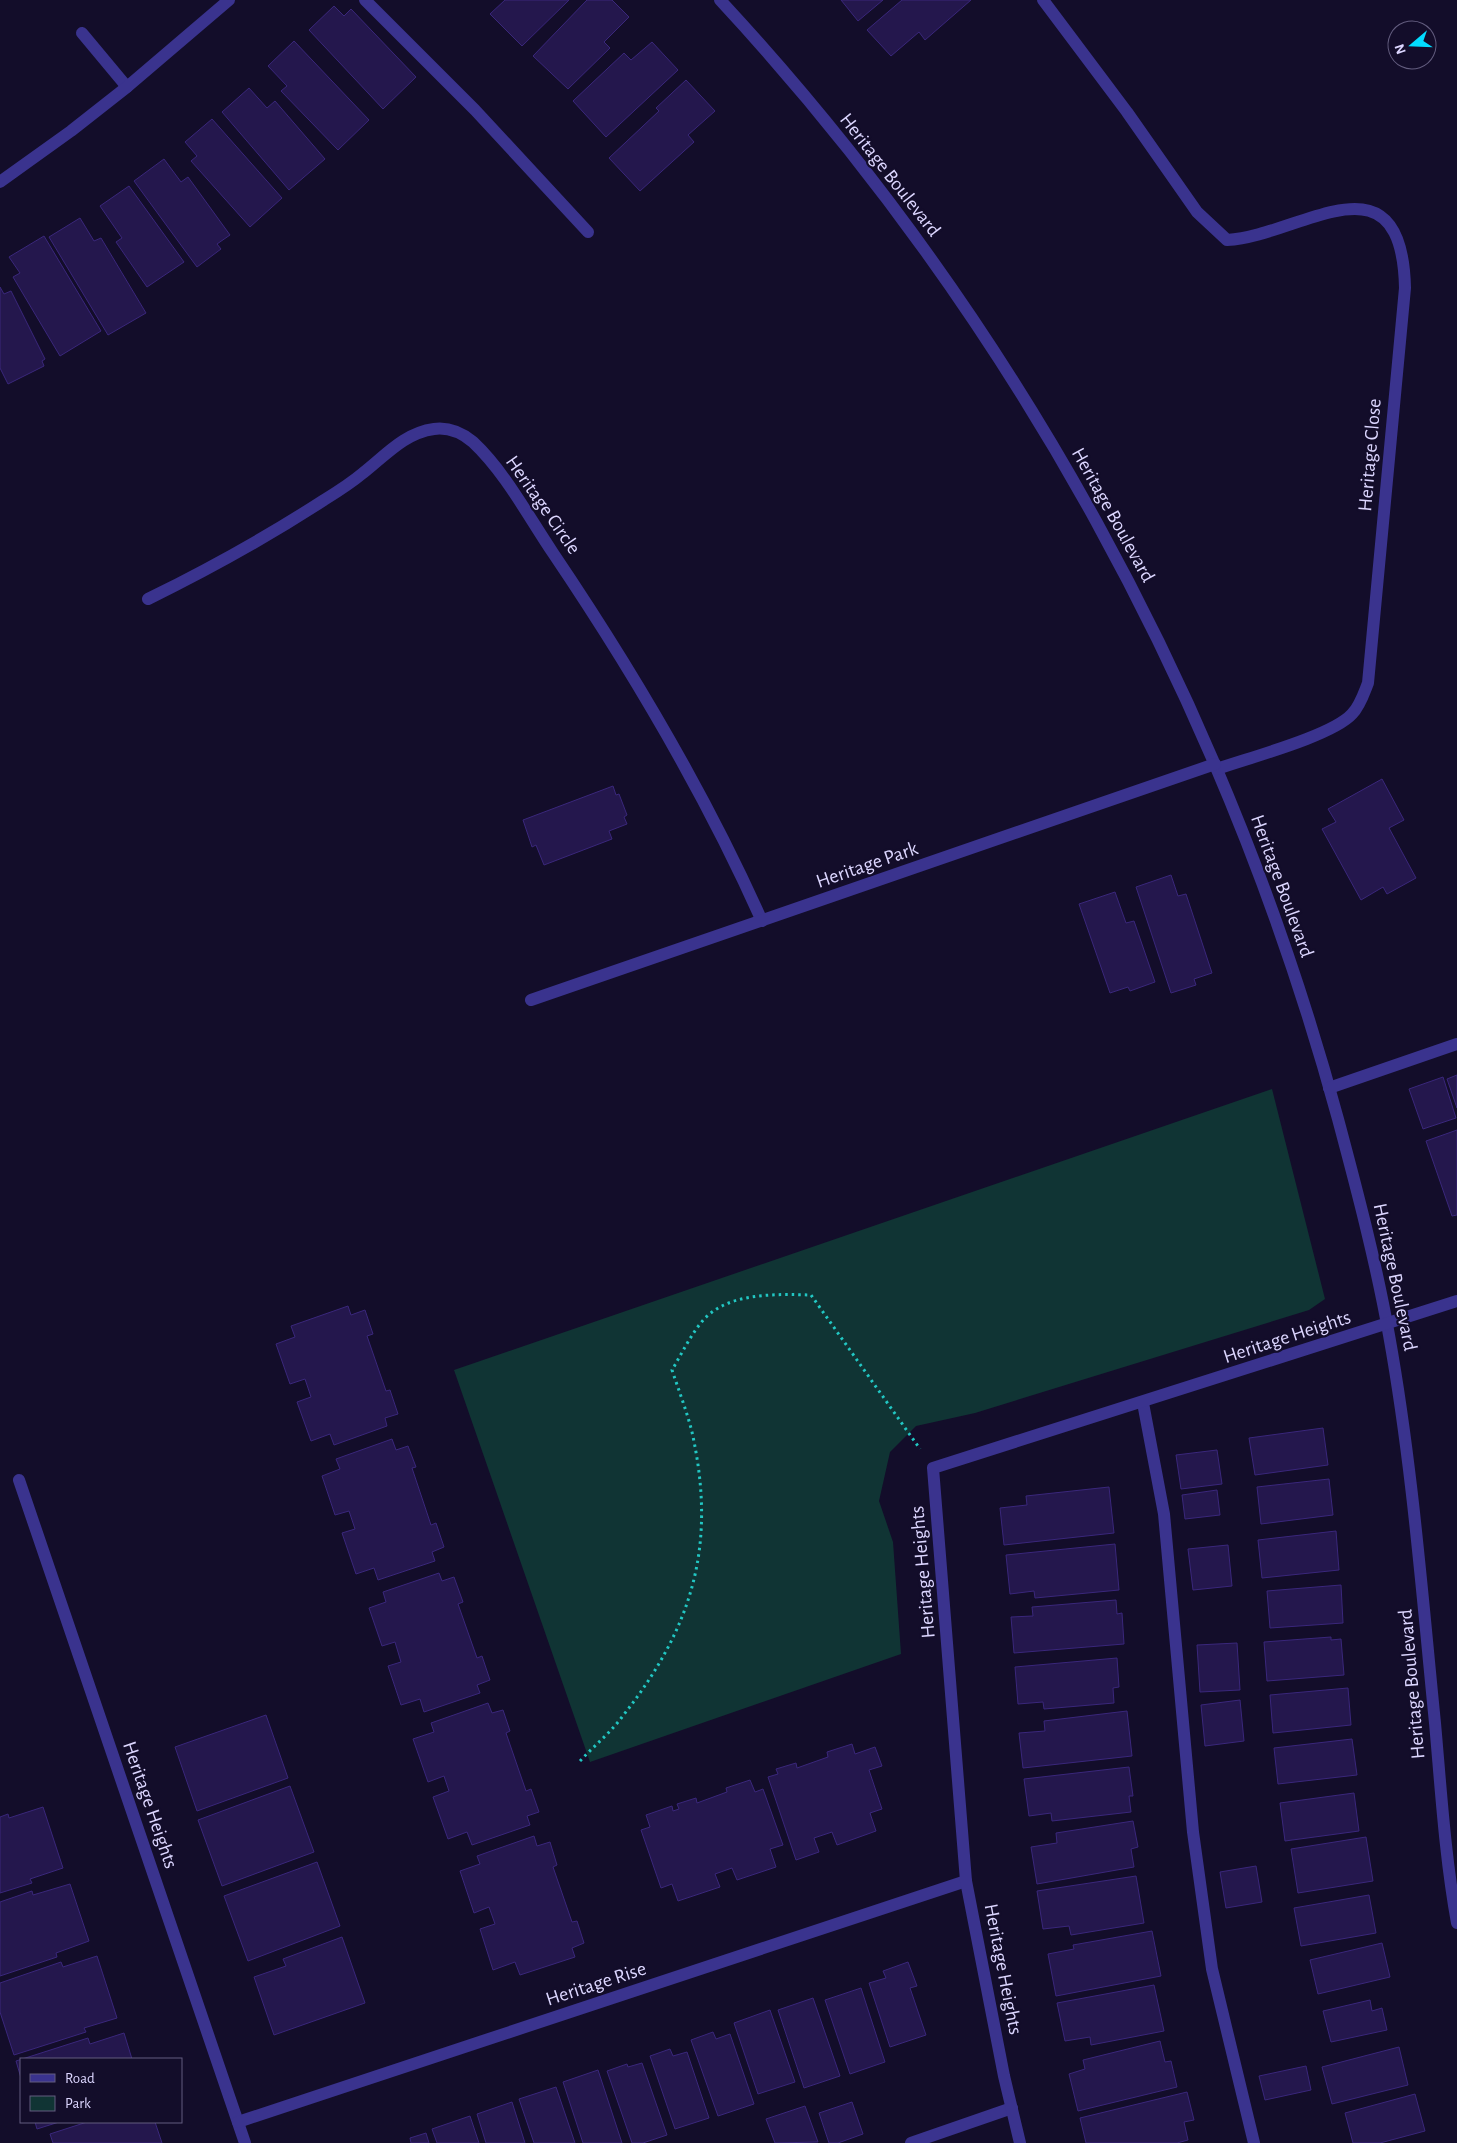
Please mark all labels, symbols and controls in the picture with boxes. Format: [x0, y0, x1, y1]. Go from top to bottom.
north arrow [1387, 20, 1437, 70]
text: N [1392, 42, 1409, 56]
street label: Heritage Boulevard [836, 110, 944, 240]
street label: Heritage Close [1355, 398, 1385, 512]
street label: Heritage Boulevard [1068, 444, 1158, 586]
street label: Heritage Circle [502, 452, 584, 558]
street label: Heritage Boulevard [1247, 812, 1317, 960]
street label: Heritage Park [814, 838, 920, 892]
street label: Heritage Boulevard [1370, 1201, 1420, 1353]
street label: Heritage Heights [1221, 1307, 1353, 1367]
street label: Heritage Heights [907, 1505, 939, 1639]
street label: Heritage Boulevard [1395, 1608, 1429, 1760]
street label: Heritage Heights [119, 1739, 181, 1871]
street label: Heritage Heights [980, 1902, 1026, 2036]
street label: Heritage Rise [543, 1958, 649, 2010]
legend [20, 2058, 182, 2123]
text: Road [65, 2071, 95, 2086]
text: Park [65, 2096, 91, 2111]

